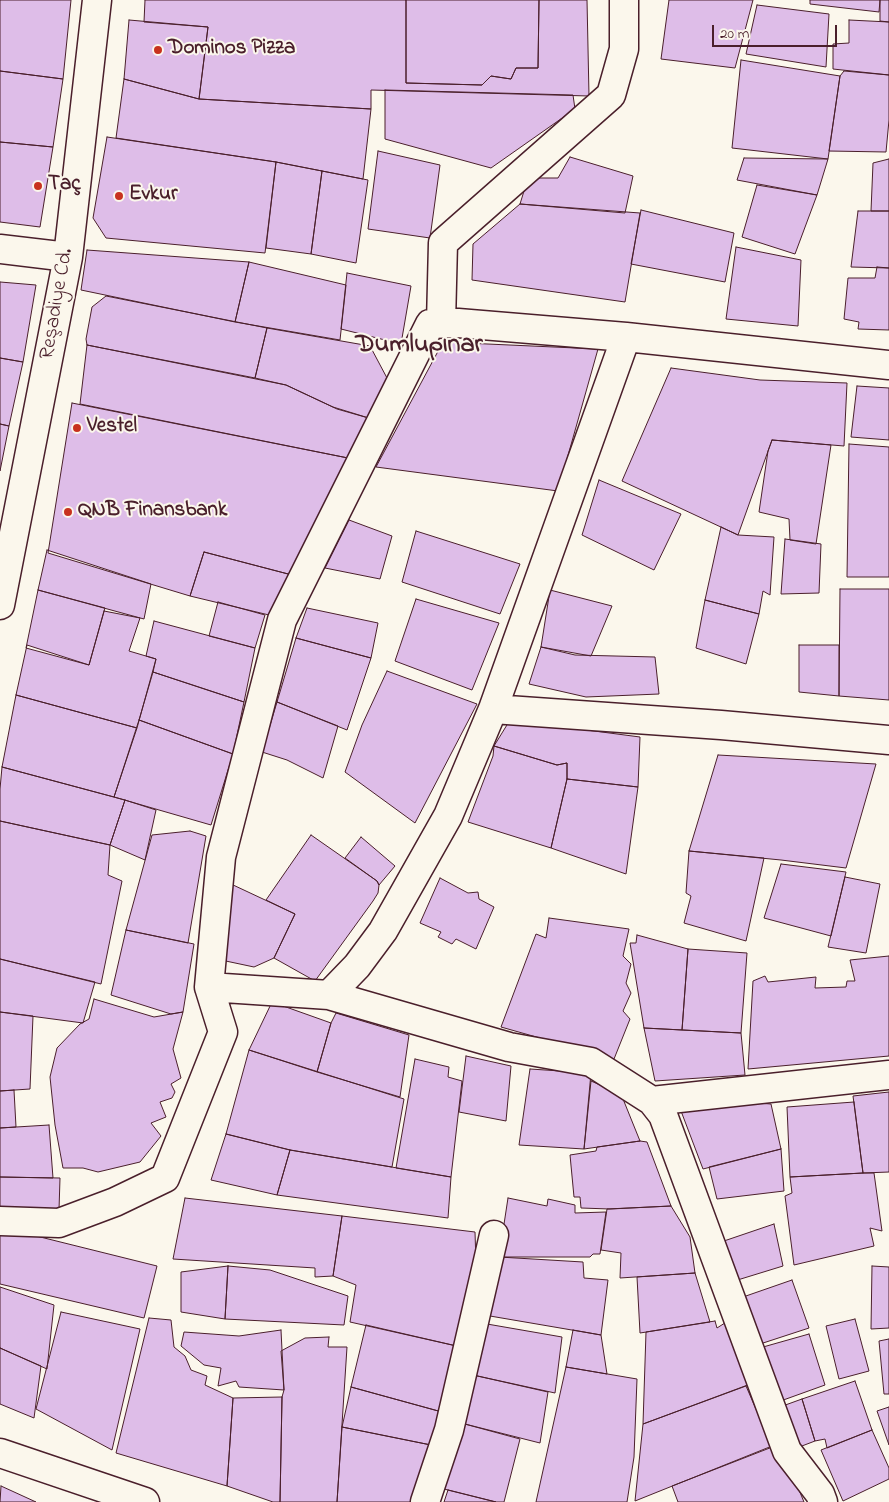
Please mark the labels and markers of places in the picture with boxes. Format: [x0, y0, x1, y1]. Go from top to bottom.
place label: Dominos Pizza [168, 37, 295, 63]
marker: Dominos Pizza [152, 44, 164, 56]
place label: Taç [48, 173, 81, 199]
marker: Taç [32, 180, 44, 192]
place label: Evkur [129, 183, 177, 209]
marker: Evkur [113, 190, 125, 202]
place label: Vestel [87, 415, 137, 441]
marker: Vestel [71, 422, 83, 434]
place label: QNB Finansbank [78, 499, 227, 525]
marker: QNB Finansbank [62, 506, 74, 518]

